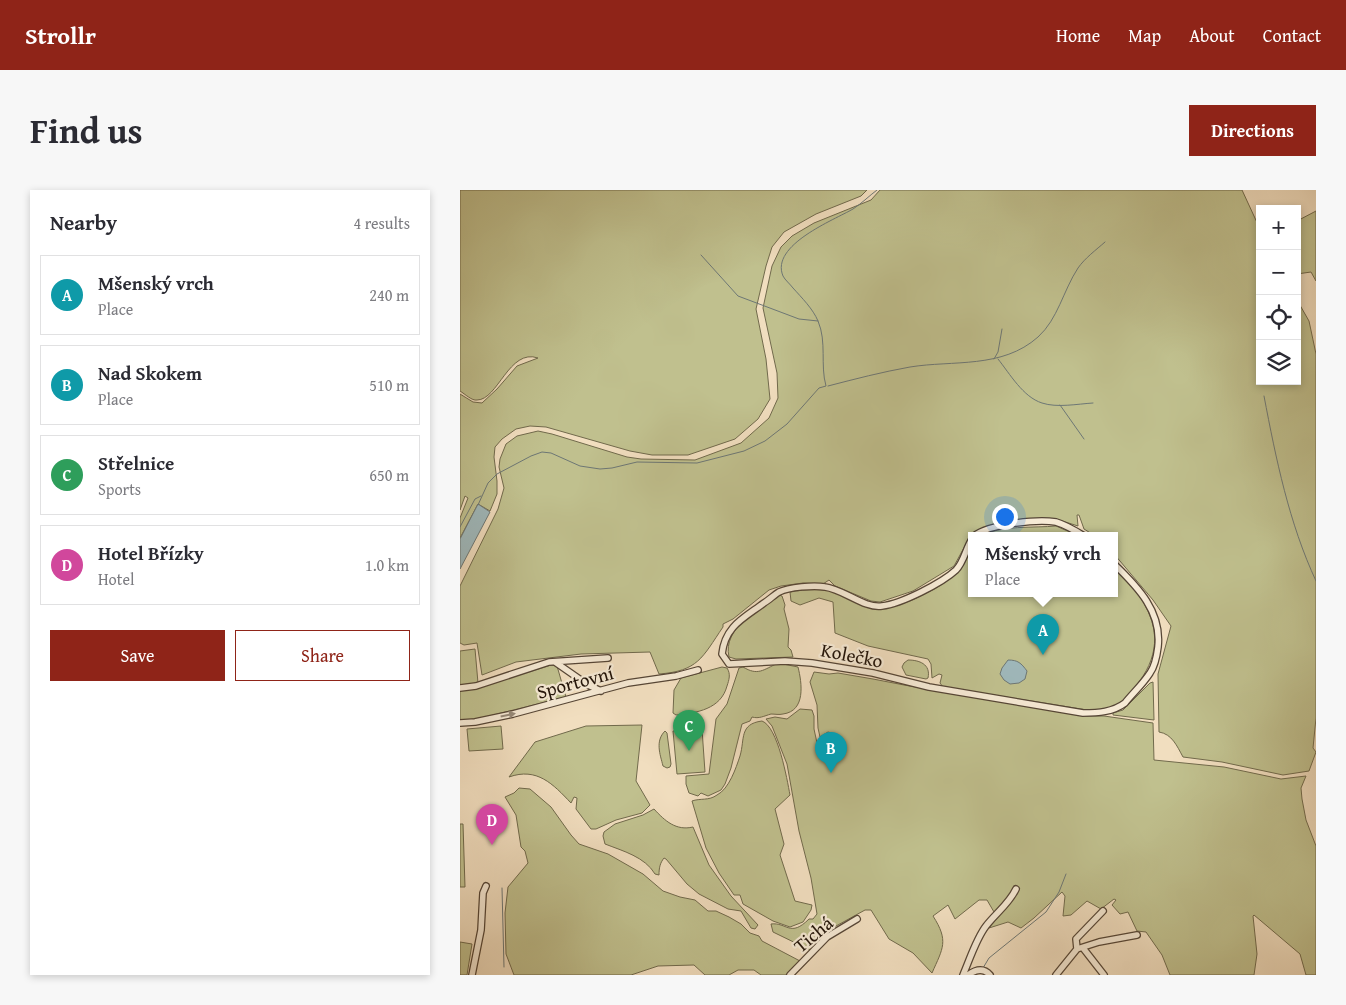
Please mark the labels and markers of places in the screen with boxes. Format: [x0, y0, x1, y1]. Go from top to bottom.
pin: A [1027, 614, 1059, 655]
pin: C [673, 710, 705, 751]
pin: B [815, 732, 847, 773]
pin: D [476, 804, 508, 845]

